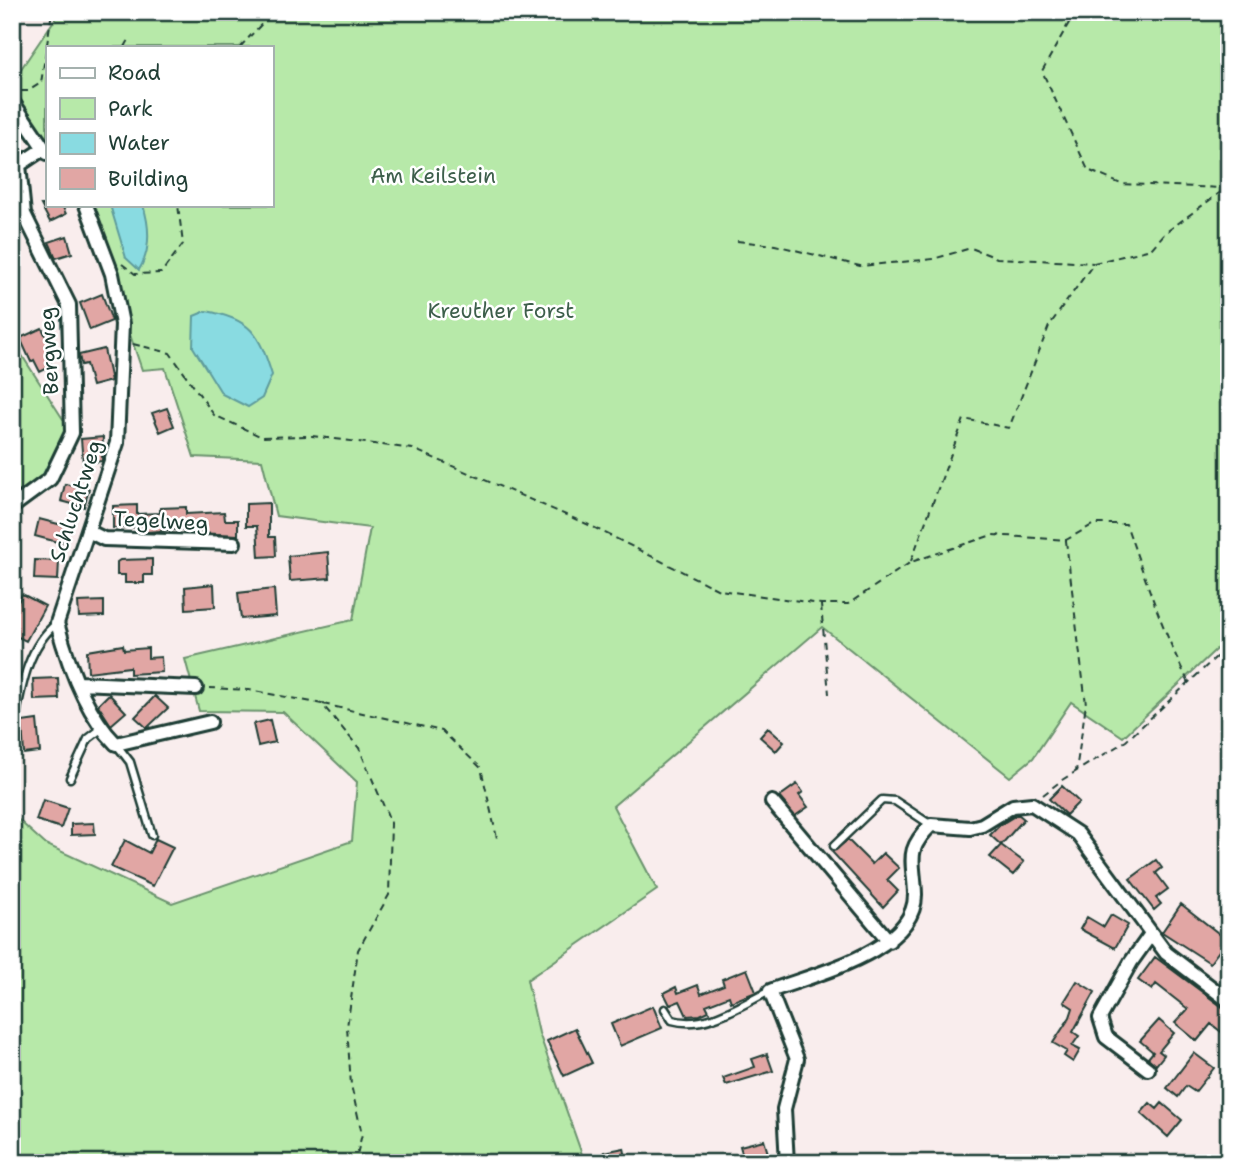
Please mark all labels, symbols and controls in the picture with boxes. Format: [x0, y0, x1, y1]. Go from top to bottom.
legend [46, 46, 273, 206]
text: Road [108, 59, 161, 87]
text: Park [108, 95, 153, 123]
text: Water [108, 129, 170, 157]
park label: Am Keilstein [370, 162, 496, 190]
text: Building [108, 165, 188, 193]
park label: Kreuther Forst [427, 297, 575, 325]
street label: Bergweg [33, 306, 65, 396]
street label: Schluchtweg [43, 436, 109, 566]
street label: Tegelweg [113, 505, 209, 537]

